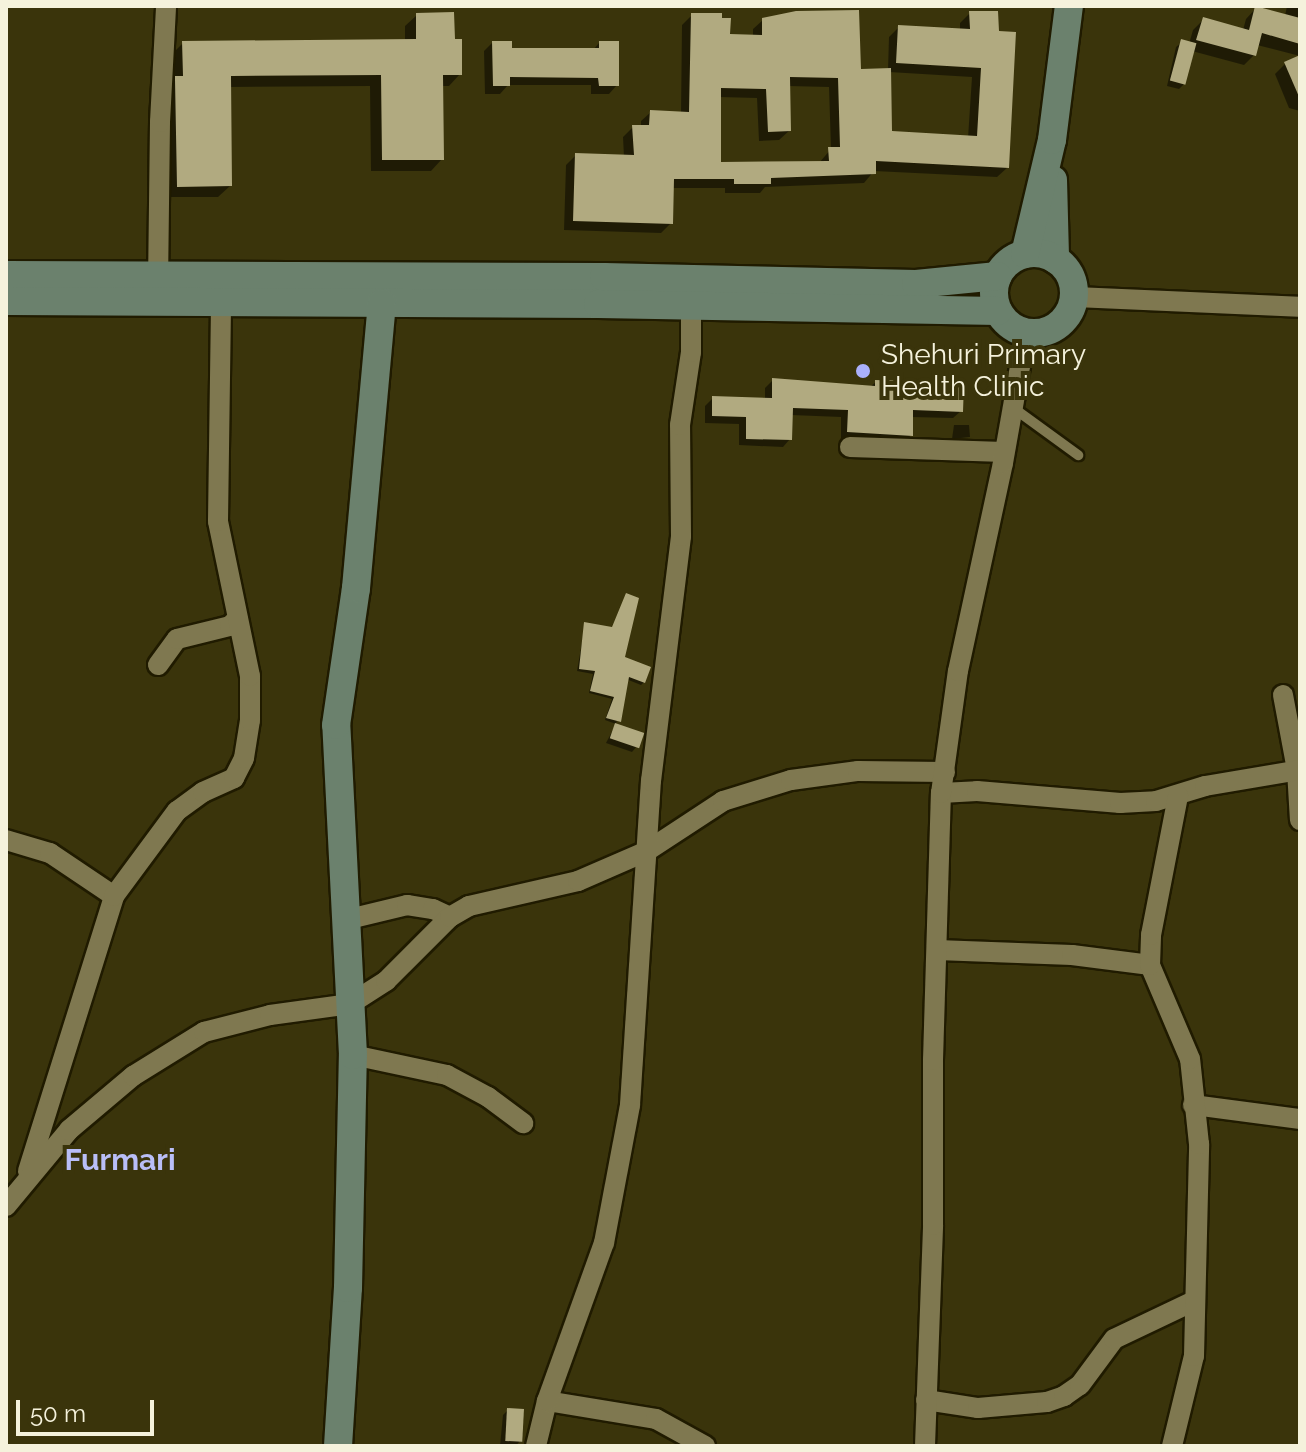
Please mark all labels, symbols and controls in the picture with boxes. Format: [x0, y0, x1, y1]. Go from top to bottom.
place label: Shehuri Primary Health Clinic [881, 338, 1086, 404]
marker: Shehuri Primary Health Clinic [852, 360, 874, 382]
district label: Furmari [64, 1142, 176, 1178]
scale bar [20, 1384, 158, 1434]
text: 50 m [30, 1399, 86, 1428]

